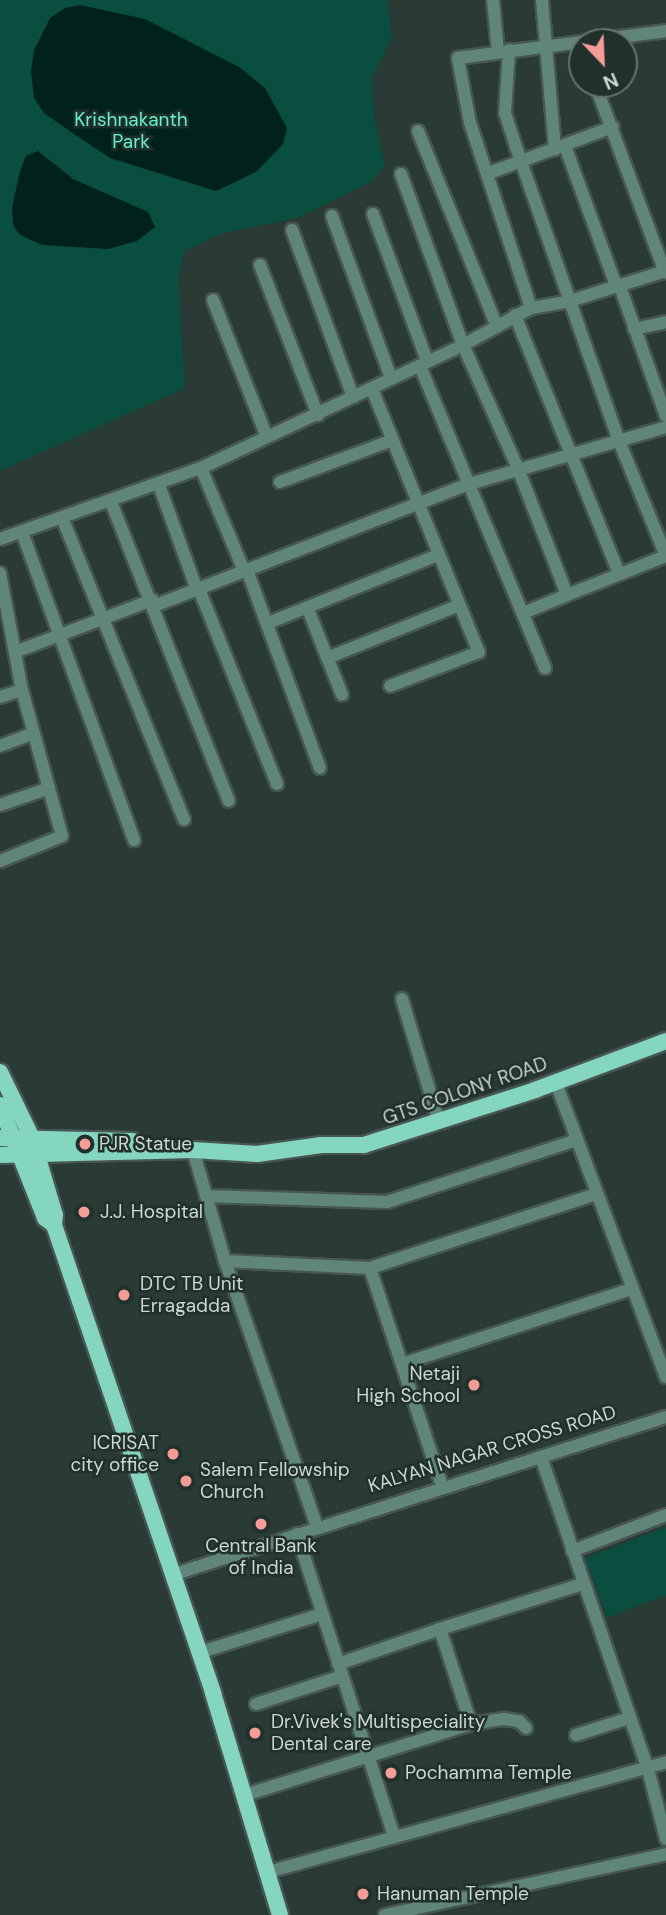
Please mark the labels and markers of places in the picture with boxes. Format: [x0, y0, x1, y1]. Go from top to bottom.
place label: PJR Statue [99, 1133, 192, 1155]
marker: PJR Statue [77, 1136, 93, 1152]
place label: J.J. Hospital [100, 1201, 203, 1223]
marker: J.J. Hospital [74, 1202, 94, 1222]
place label: DTC TB Unit Erragadda [140, 1273, 244, 1317]
marker: DTC TB Unit Erragadda [114, 1285, 134, 1305]
place label: Netaji High School [356, 1363, 460, 1407]
marker: Netaji High School [466, 1377, 482, 1393]
place label: ICRISAT city office [70, 1432, 159, 1476]
marker: ICRISAT city office [165, 1446, 181, 1462]
place label: Salem Fellowship Church [200, 1459, 350, 1503]
marker: Salem Fellowship Church [178, 1473, 194, 1489]
marker: Central Bank of India [253, 1516, 269, 1532]
place label: Central Bank of India [205, 1535, 317, 1579]
place label: Dr.Vivek's Multispeciality Dental care [271, 1711, 485, 1755]
marker: Dr.Vivek's Multispeciality Dental care [245, 1723, 265, 1743]
place label: Pochamma Temple [405, 1762, 572, 1784]
marker: Pochamma Temple [383, 1765, 399, 1781]
place label: Hanuman Temple [377, 1883, 529, 1905]
marker: Hanuman Temple [355, 1886, 371, 1902]

